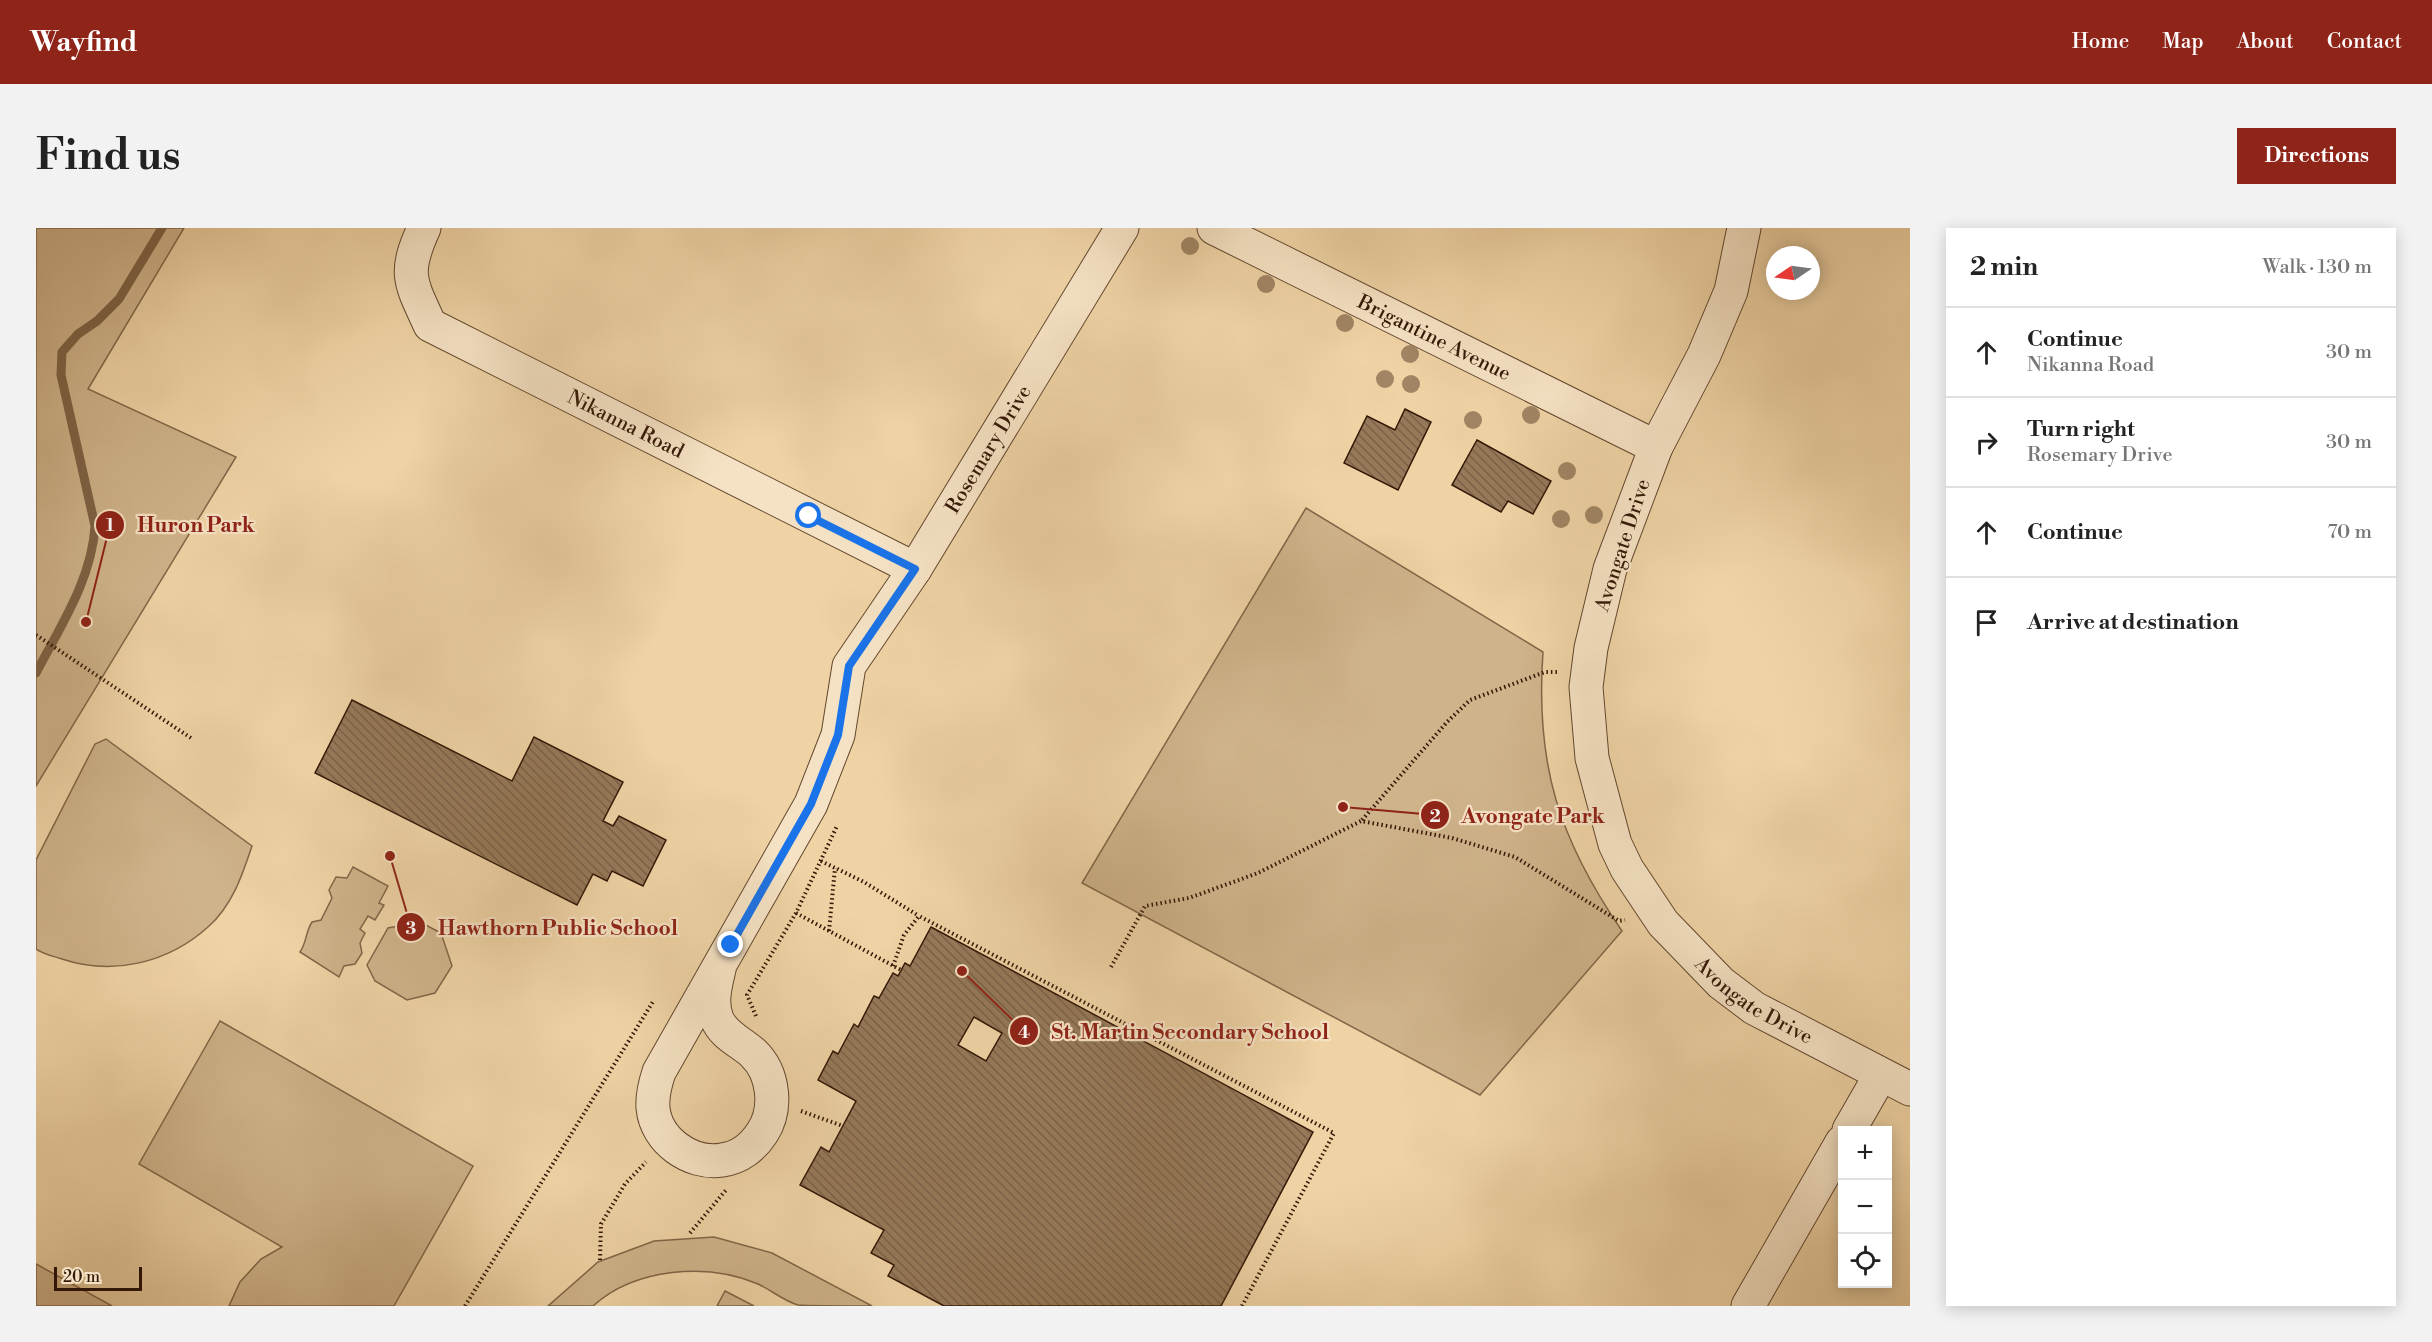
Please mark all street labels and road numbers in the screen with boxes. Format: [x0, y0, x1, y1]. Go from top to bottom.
street label: Brigantine Avenue [1352, 290, 1515, 387]
street label: Rosemary Drive [941, 381, 1038, 519]
street label: Nikanna Road [563, 385, 688, 465]
street label: Avongate Drive [1590, 476, 1657, 616]
street label: Avongate Drive [1688, 952, 1817, 1050]

